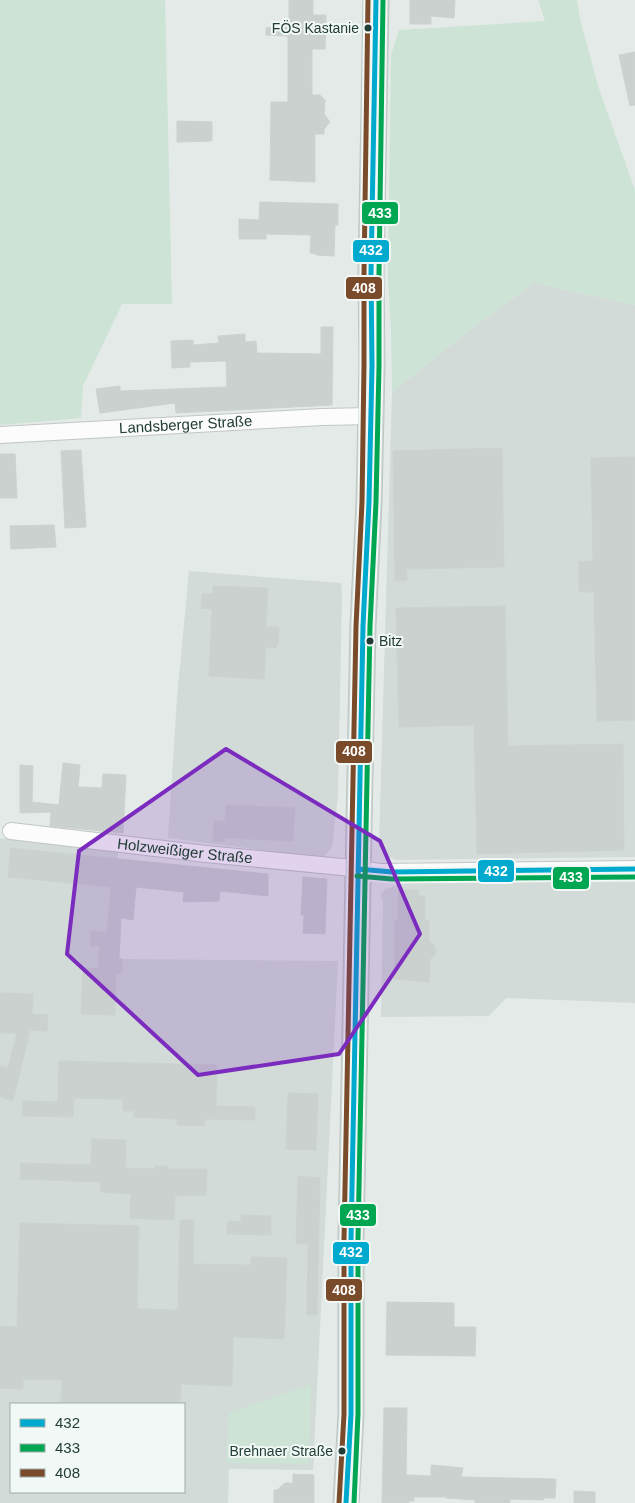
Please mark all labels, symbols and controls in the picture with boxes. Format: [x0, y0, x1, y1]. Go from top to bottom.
place label: FÖS Kastanie [272, 19, 359, 36]
marker: FÖS Kastanie [363, 23, 373, 33]
line badge: 433 [361, 201, 399, 225]
text: 433 [368, 205, 392, 221]
line badge: 432 [352, 239, 390, 263]
text: 432 [359, 242, 383, 258]
line badge: 408 [345, 276, 383, 300]
text: 408 [352, 280, 376, 296]
street label: Landsberger Straße [119, 412, 253, 436]
place label: Bitz [379, 633, 402, 649]
marker: Bitz [365, 636, 375, 646]
line badge: 408 [335, 740, 373, 764]
text: 408 [342, 743, 366, 759]
street label: Holzweißiger Straße [116, 835, 253, 866]
line badge: 432 [477, 859, 515, 883]
text: 432 [484, 863, 508, 879]
line badge: 433 [552, 866, 590, 890]
text: 433 [559, 869, 583, 885]
line badge: 433 [339, 1203, 377, 1227]
text: 433 [346, 1207, 370, 1223]
line badge: 432 [332, 1241, 370, 1265]
text: 432 [339, 1244, 363, 1260]
line badge: 408 [325, 1278, 363, 1302]
text: 408 [332, 1282, 356, 1298]
legend [10, 1403, 185, 1493]
text: 432 [55, 1414, 80, 1431]
text: 433 [55, 1439, 80, 1456]
place label: Brehnaer Straße [230, 1443, 333, 1459]
marker: Brehnaer Straße [337, 1446, 347, 1456]
text: 408 [55, 1464, 80, 1481]

